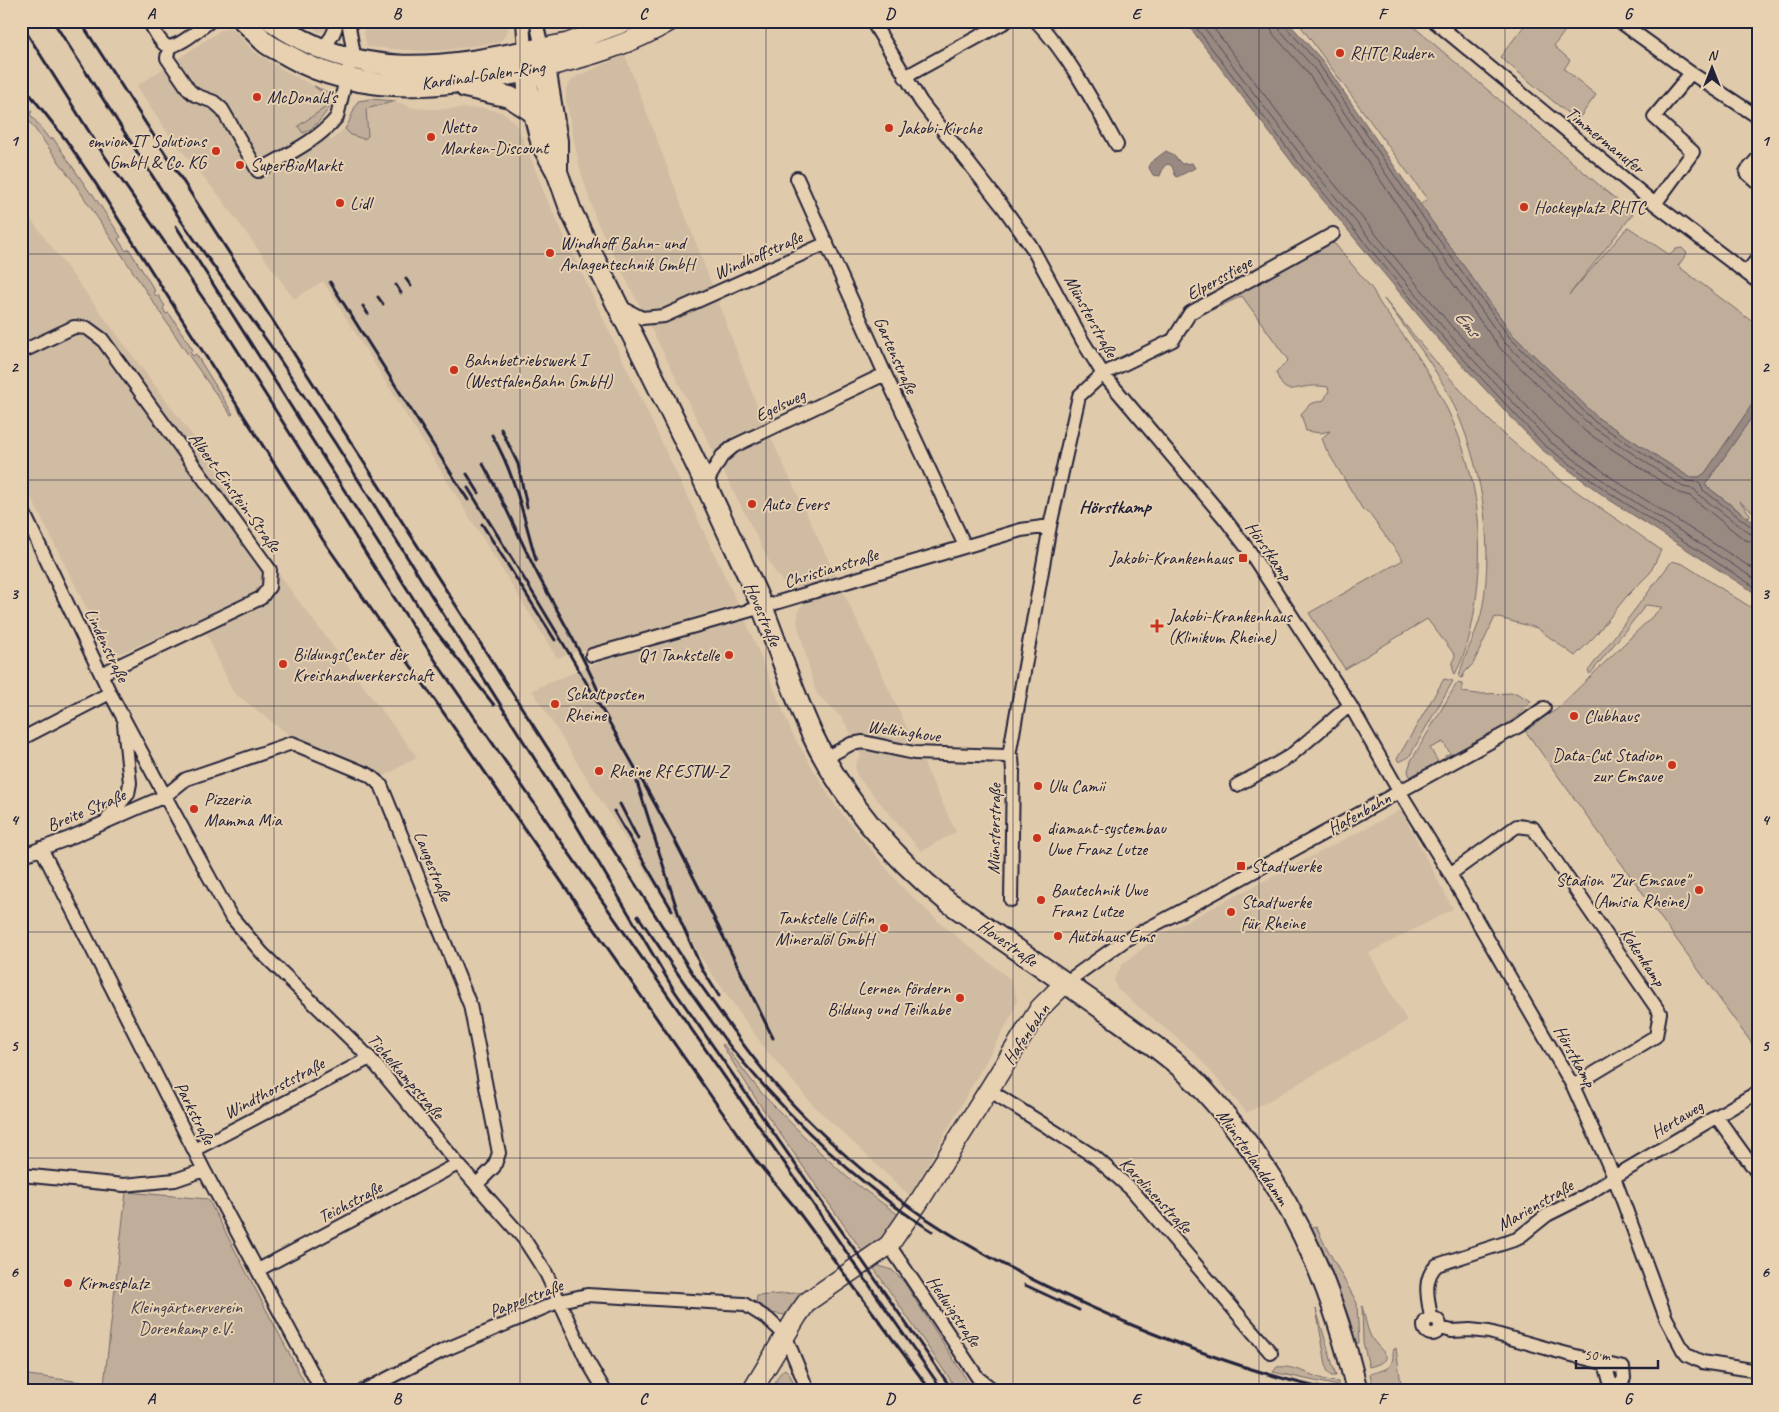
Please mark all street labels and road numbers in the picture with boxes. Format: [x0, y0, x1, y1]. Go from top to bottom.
street label: Kardinal-Galen-Ring [420, 55, 548, 95]
street label: Timmermanufer [1561, 102, 1651, 180]
street label: Windhoffstraße [710, 225, 807, 284]
street label: Elpersstiege [1182, 251, 1257, 305]
street label: Münsterstraße [1059, 271, 1123, 362]
street label: Gartenstraße [869, 313, 923, 398]
street label: Egelsweg [752, 383, 810, 426]
street label: Albert-Einstein-Straße [184, 428, 287, 557]
street label: Hörstkamp [1241, 517, 1298, 586]
street label: Christianstraße [781, 543, 882, 593]
street label: Hovestraße [740, 579, 787, 650]
street label: Lindenstraße [80, 605, 135, 686]
street label: Welkinghove [866, 715, 943, 747]
street label: Münsterstraße [982, 782, 1006, 875]
street label: Breite Straße [43, 783, 130, 836]
street label: Hafenbahn [1324, 786, 1395, 839]
street label: Laugestraße [409, 828, 457, 905]
street label: Hovestraße [974, 915, 1043, 972]
street label: Kokenkamp [1615, 924, 1671, 991]
street label: Hafenbahn [998, 999, 1055, 1069]
street label: Hörstkamp [1549, 1021, 1602, 1092]
street label: Tichelkampstraße [363, 1029, 450, 1124]
street label: Windthorststraße [220, 1052, 329, 1124]
street label: Parkstraße [170, 1078, 221, 1149]
street label: Hertaweg [1647, 1094, 1709, 1143]
street label: Münsterlanddamm [1212, 1105, 1295, 1211]
street label: Karolinenstraße [1115, 1152, 1198, 1239]
street label: Marienstraße [1493, 1174, 1578, 1236]
street label: Teichstraße [314, 1175, 387, 1228]
street label: Hedwigstraße [922, 1271, 986, 1352]
street label: Pappelstraße [486, 1274, 567, 1322]

